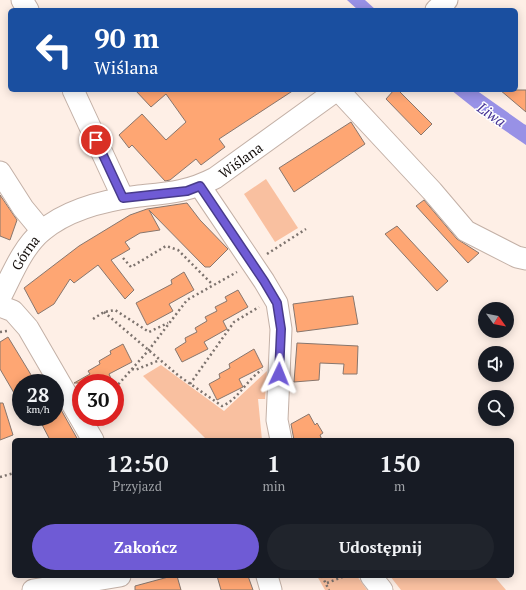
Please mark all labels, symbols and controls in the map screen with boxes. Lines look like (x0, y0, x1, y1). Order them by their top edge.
text: 90 m (94, 19, 159, 56)
icon: left (28, 24, 80, 76)
text: Wiślana (94, 55, 158, 79)
water label: Liwa (473, 96, 510, 131)
pin (79, 123, 113, 157)
icon: arrive (85, 129, 107, 151)
street label: Wiślana (214, 137, 266, 182)
street label: Górna (6, 231, 43, 273)
north arrow (478, 302, 514, 338)
map controls (478, 302, 514, 426)
button: sound (478, 346, 514, 382)
position arrow (258, 353, 300, 395)
speed limit sign: 30 (72, 374, 124, 426)
text: 28 (27, 381, 49, 408)
button: search (478, 390, 514, 426)
text: km/h (26, 403, 50, 416)
text: 12:50 (106, 447, 168, 479)
text: 1 (267, 447, 281, 479)
text: 150 (379, 447, 420, 479)
text: Przyjazd (113, 477, 162, 495)
text: min (262, 477, 285, 495)
text: m (394, 477, 405, 495)
button: Zakończ (32, 524, 259, 570)
button: Udostępnij (267, 524, 494, 570)

